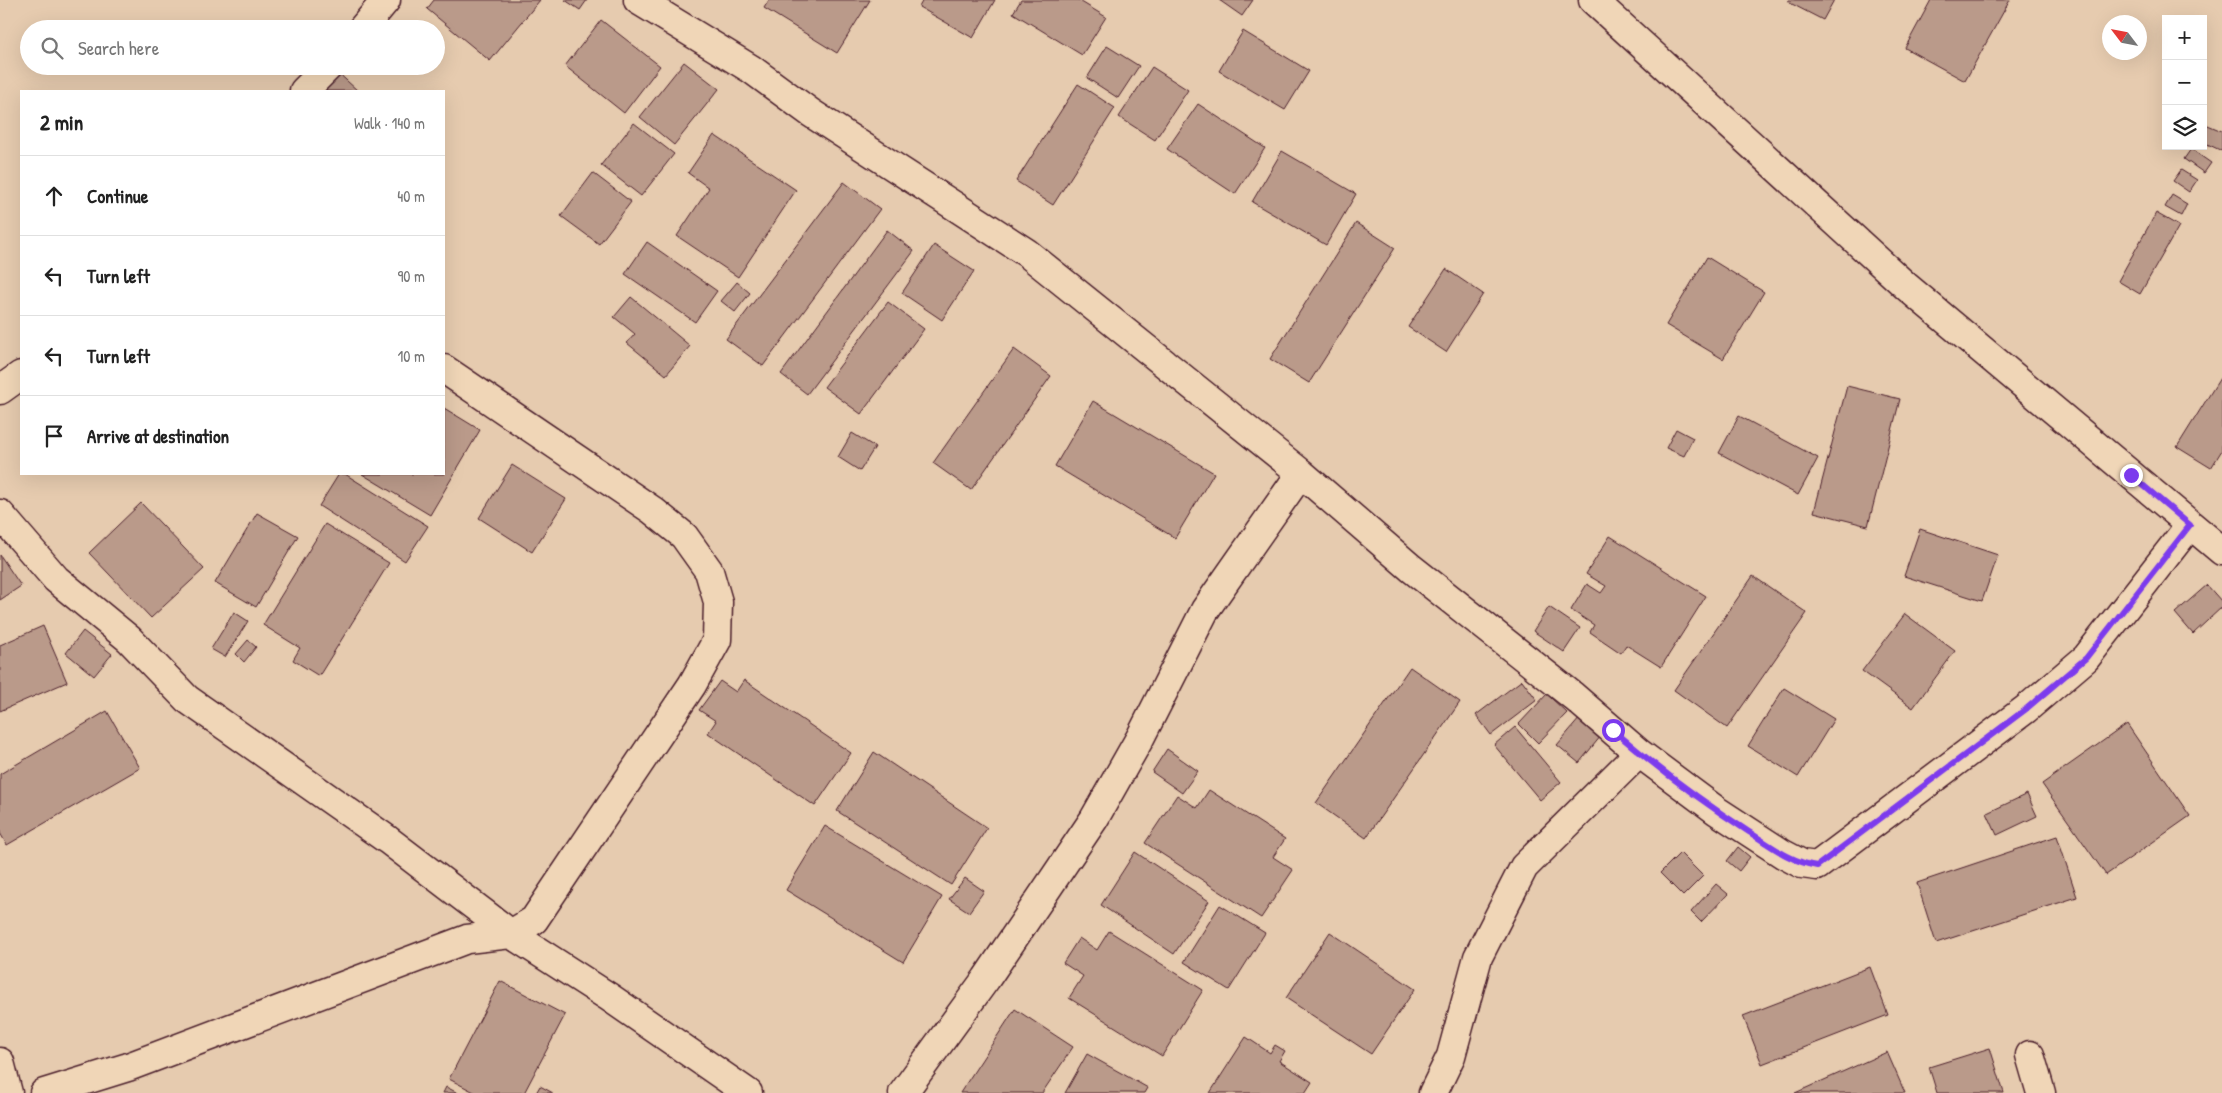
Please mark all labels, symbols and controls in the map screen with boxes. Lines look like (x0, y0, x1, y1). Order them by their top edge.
north arrow (2102, 15, 2147, 60)
map controls (2162, 15, 2207, 150)
button: + (2162, 15, 2207, 60)
search box (20, 20, 445, 75)
icon: search (38, 34, 66, 62)
text: Search here (78, 35, 159, 61)
button: − (2162, 60, 2207, 105)
button: layers (2162, 105, 2207, 150)
text: 2 min (40, 108, 83, 137)
text: Walk · 140 m (354, 112, 425, 134)
icon: ahead (40, 182, 68, 210)
text: Continue (87, 183, 148, 209)
text: 40 m (397, 185, 425, 207)
icon: left (40, 262, 68, 290)
text: Turn left (87, 263, 150, 289)
text: 90 m (397, 265, 425, 287)
icon: left (40, 342, 68, 370)
text: Turn left (87, 343, 150, 369)
text: 10 m (397, 345, 425, 367)
icon: arrive (40, 422, 68, 450)
text: Arrive at destination (87, 423, 229, 449)
route end (2120, 464, 2143, 487)
route start (1602, 719, 1625, 742)

